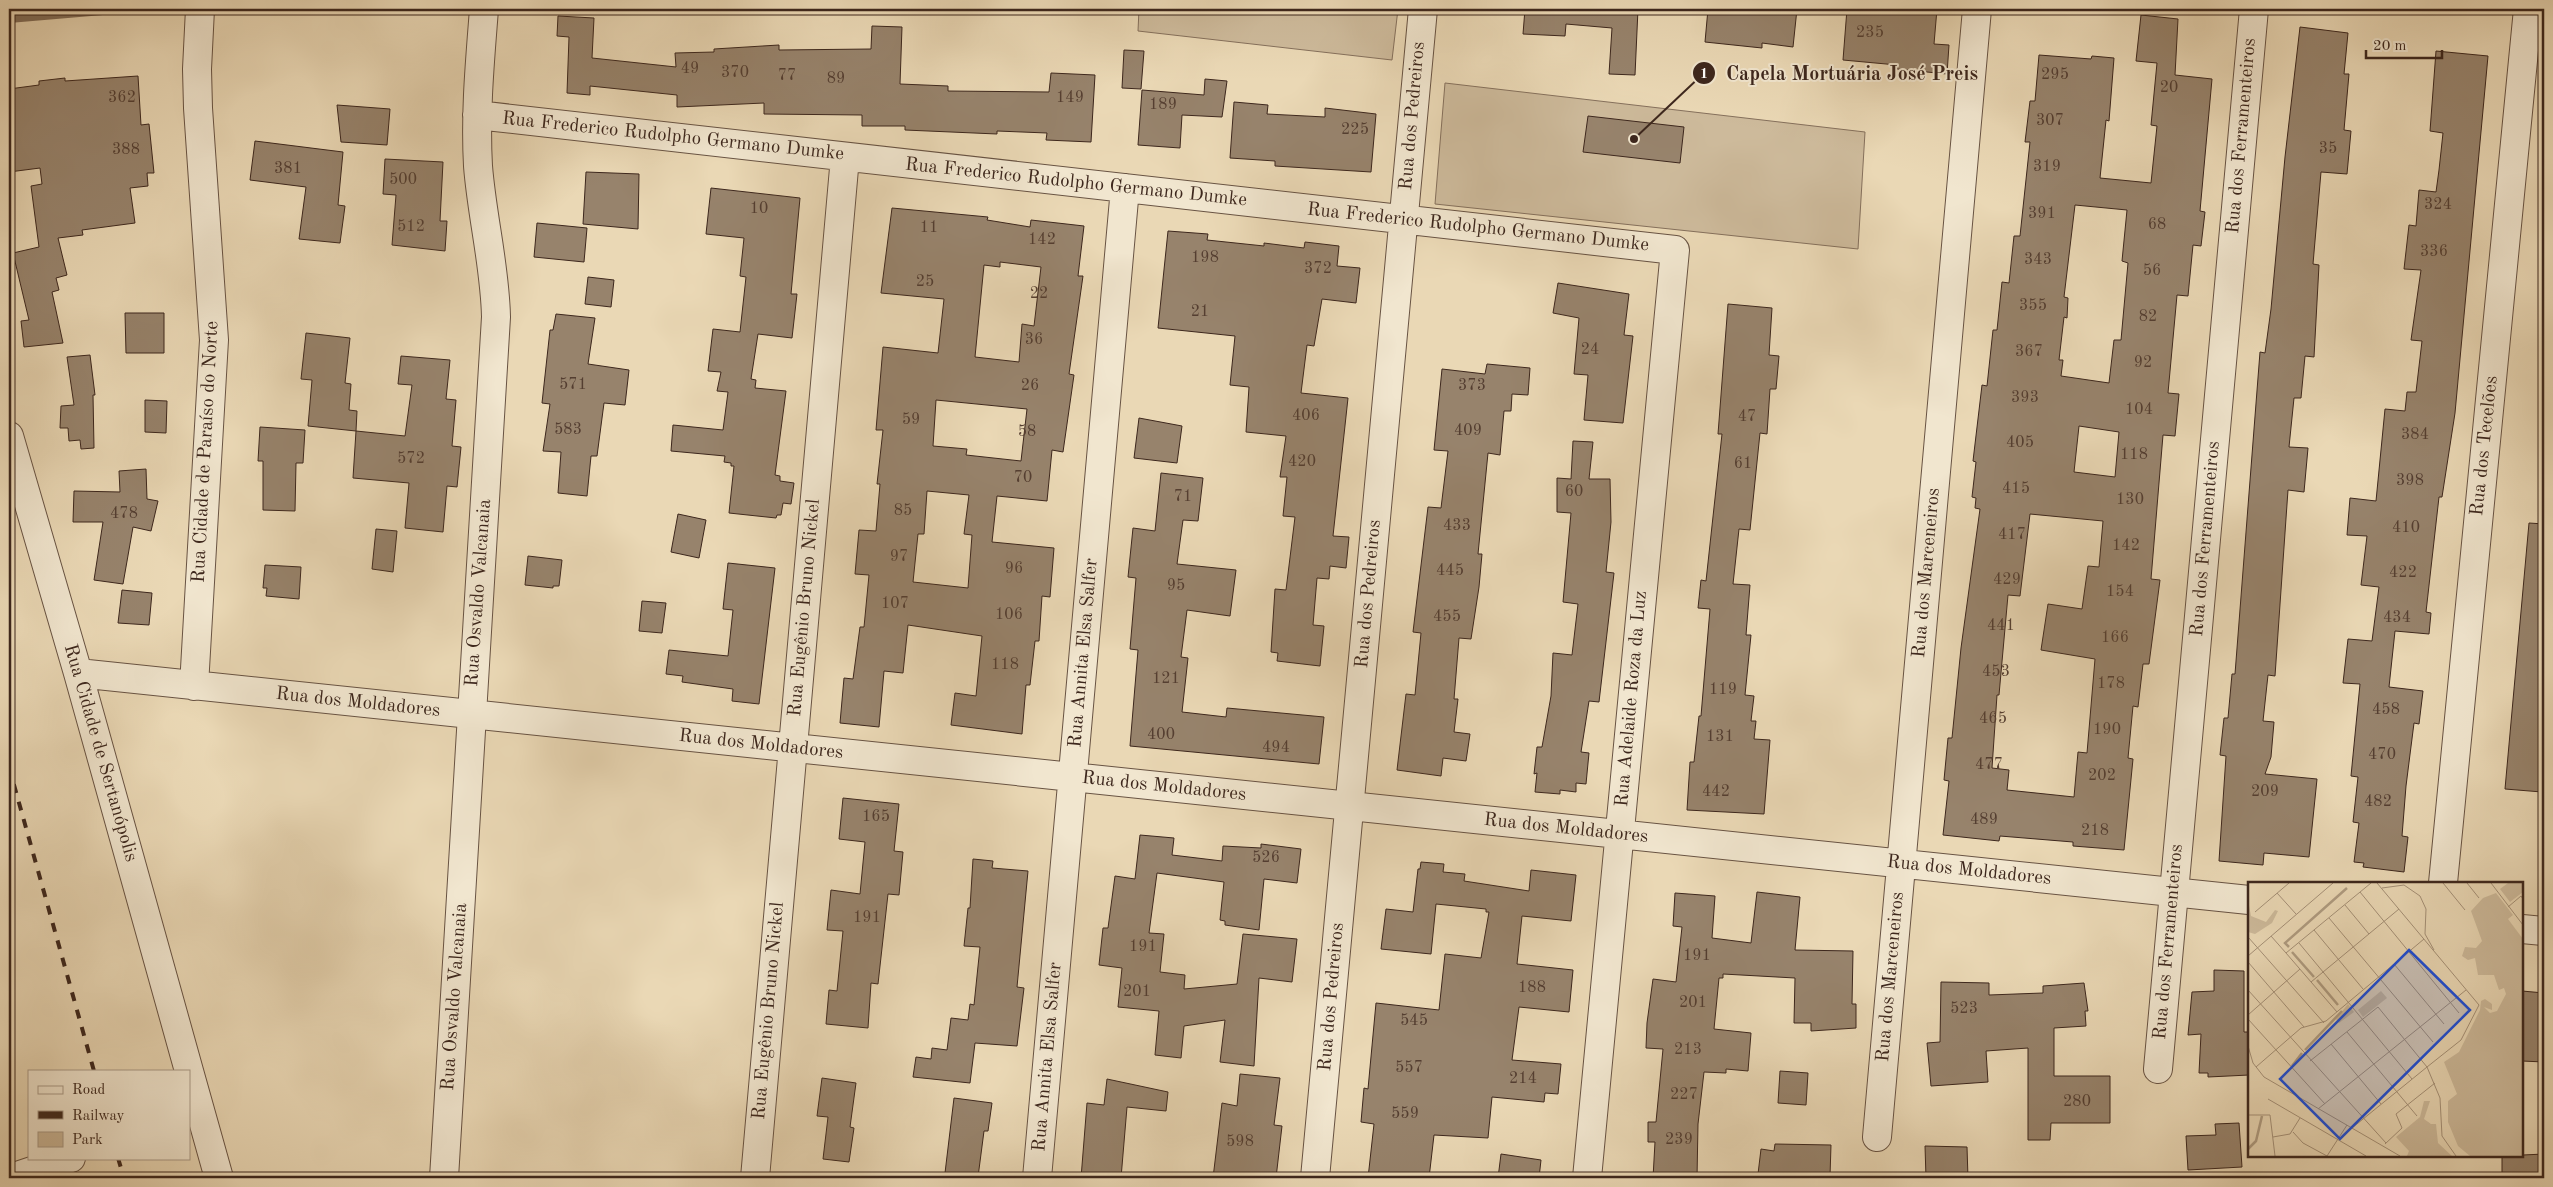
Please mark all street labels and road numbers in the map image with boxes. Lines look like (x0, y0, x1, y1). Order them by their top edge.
street label: Rua dos Ferramenteiros (2224, 37, 2260, 235)
street label: Rua dos Pedreiros (1397, 41, 1429, 191)
street label: Rua Frederico Rudolpho Germano Dumke (501, 110, 845, 164)
street label: Rua Frederico Rudolpho Germano Dumke (904, 156, 1248, 210)
street label: Rua Frederico Rudolpho Germano Dumke (1306, 201, 1650, 255)
street label: Rua Cidade de Paraíso do Norte (190, 321, 222, 583)
street label: Rua dos Tecelões (2468, 375, 2502, 517)
street label: Rua dos Ferramenteiros (2188, 440, 2224, 638)
street label: Rua dos Marceneiros (1910, 487, 1944, 659)
street label: Rua Osvaldo Valcanaia (463, 498, 495, 688)
street label: Rua Eugênio Bruno Nickel (786, 498, 824, 718)
street label: Rua dos Pedreiros (1353, 519, 1385, 669)
street label: Rua Annita Elsa Salfer (1066, 557, 1102, 749)
street label: Rua Adelaide Roza da Luz (1613, 590, 1651, 808)
street label: Rua Cidade de Sertanópolis (60, 642, 140, 864)
street label: Rua dos Moldadores (275, 685, 441, 721)
street label: Rua dos Moldadores (678, 727, 844, 763)
street label: Rua dos Moldadores (1081, 769, 1247, 805)
street label: Rua dos Moldadores (1483, 811, 1649, 847)
street label: Rua dos Ferramenteiros (2151, 843, 2187, 1041)
street label: Rua dos Moldadores (1886, 853, 2052, 889)
street label: Rua dos Marceneiros (1874, 891, 1908, 1063)
street label: Rua Eugênio Bruno Nickel (750, 901, 788, 1121)
street label: Rua Osvaldo Valcanaia (439, 902, 471, 1092)
street label: Rua dos Pedreiros (1316, 922, 1348, 1072)
street label: Rua Annita Elsa Salfer (1030, 961, 1066, 1153)

